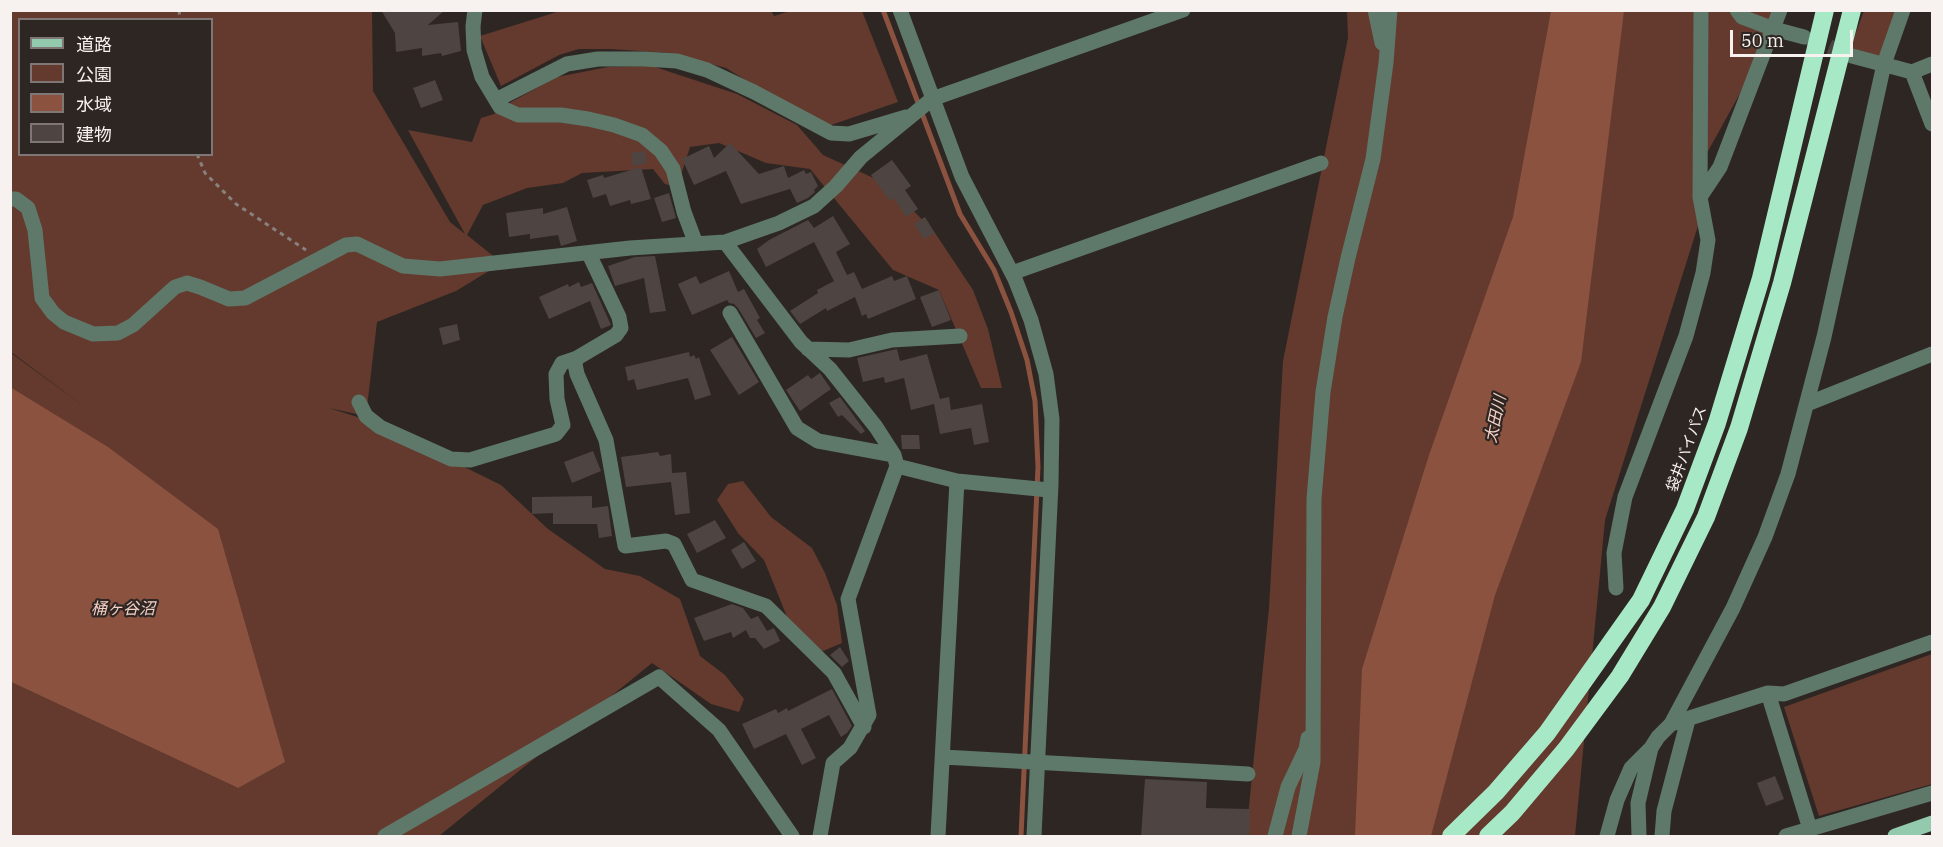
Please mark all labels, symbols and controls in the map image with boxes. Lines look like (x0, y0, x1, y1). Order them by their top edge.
legend (18, 18, 213, 156)
scale bar (1733, 18, 1856, 56)
text: 50 m (1741, 29, 1784, 52)
text: 道路 (76, 33, 112, 56)
text: 公園 (76, 63, 112, 86)
text: 水域 (76, 93, 112, 116)
text: 建物 (76, 123, 112, 146)
water label: 太田川 (1482, 394, 1510, 444)
street label: 袋井バイパス (1663, 404, 1711, 494)
water label: 桶ヶ谷沼 (91, 599, 155, 619)

